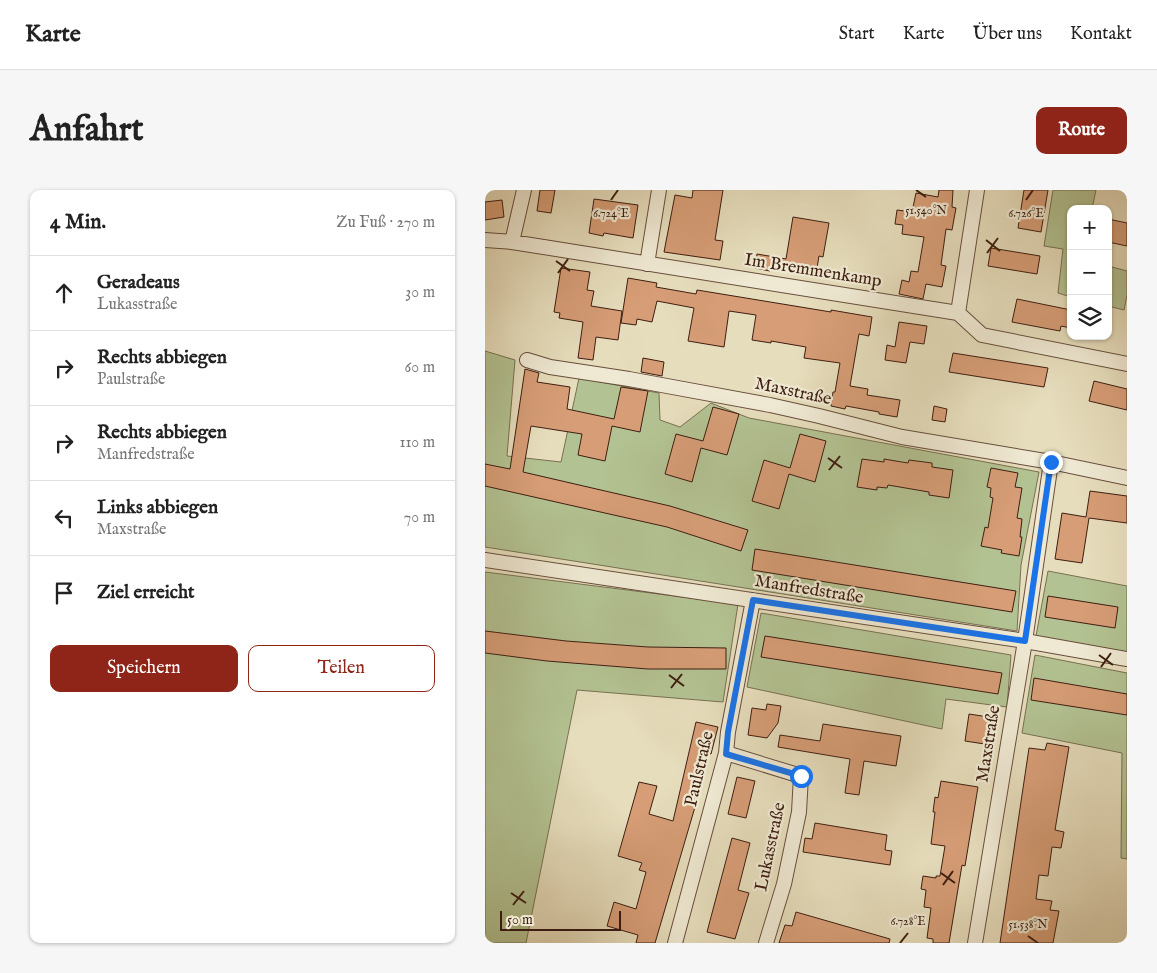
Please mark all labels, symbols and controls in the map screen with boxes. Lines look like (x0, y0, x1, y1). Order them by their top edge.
text: Karte (25, 19, 81, 50)
text: Start (839, 23, 875, 46)
text: Karte (903, 23, 945, 46)
text: Über uns (973, 23, 1042, 46)
text: Kontakt (1070, 23, 1132, 46)
button: Route (1036, 107, 1127, 154)
text: Anfahrt (30, 108, 144, 153)
text: 51.540°N (905, 203, 947, 218)
map controls (1067, 205, 1112, 340)
button: + (1067, 205, 1112, 250)
text: 6.724°E (593, 206, 629, 221)
text: 6.726°E (1008, 206, 1044, 221)
text: 4 Min. (50, 209, 106, 236)
text: Zu Fuß · 270 m (336, 213, 435, 233)
street label: Im Bremmenkamp (743, 249, 884, 293)
button: − (1067, 250, 1112, 295)
text: Geradeaus (97, 271, 180, 295)
icon: ahead (50, 279, 78, 307)
text: 30 m (405, 283, 435, 303)
text: Lukasstraße (97, 295, 177, 315)
button: layers (1067, 295, 1112, 340)
text: Rechts abbiegen (97, 346, 227, 370)
icon: right (50, 354, 78, 382)
text: 60 m (405, 358, 435, 378)
text: Paulstraße (97, 370, 165, 390)
street label: Maxstraße (753, 373, 833, 411)
text: Rechts abbiegen (97, 421, 227, 445)
icon: right (50, 429, 78, 457)
text: 110 m (399, 433, 435, 453)
text: Manfredstraße (97, 445, 195, 465)
route end (1040, 451, 1063, 474)
text: Links abbiegen (97, 496, 218, 520)
icon: left (50, 504, 78, 532)
text: 70 m (404, 508, 435, 528)
text: Maxstraße (97, 520, 166, 540)
street label: Manfredstraße (753, 570, 865, 610)
icon: arrive (50, 579, 78, 607)
text: Ziel erreicht (97, 581, 195, 605)
button: Speichern (50, 645, 238, 692)
button: Teilen (248, 645, 435, 692)
street label: Maxstraße (972, 704, 1006, 784)
street label: Paulstraße (680, 729, 720, 809)
route start (790, 765, 813, 788)
street label: Lukasstraße (750, 800, 792, 894)
scale bar (500, 908, 621, 931)
text: 50 m (507, 911, 533, 929)
text: 6.728°E (890, 914, 926, 929)
text: 51.538°N (1008, 917, 1048, 932)

